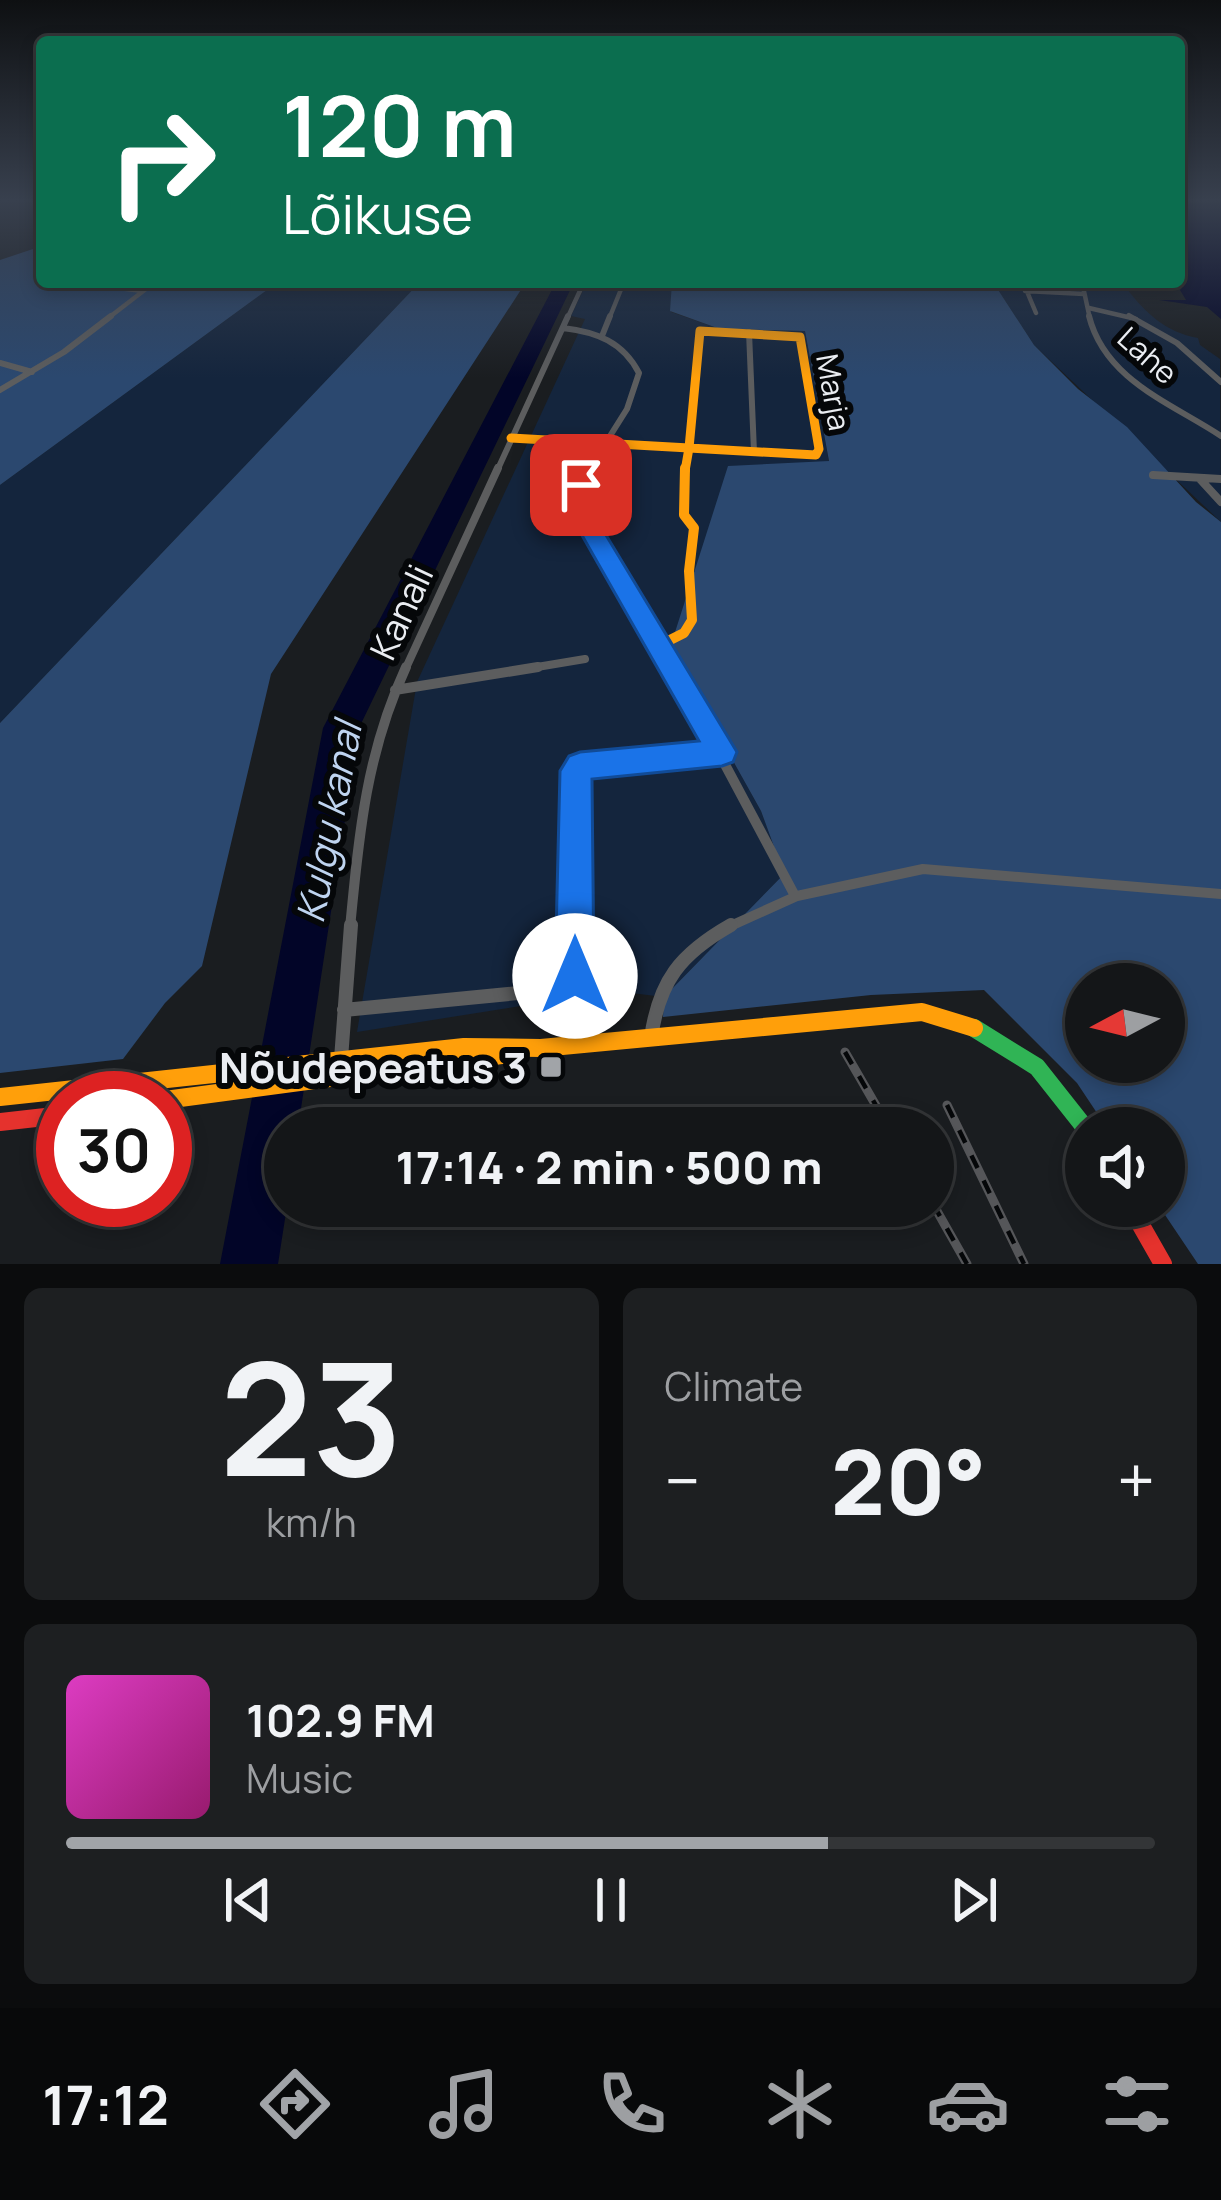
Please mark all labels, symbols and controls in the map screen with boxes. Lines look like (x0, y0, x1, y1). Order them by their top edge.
text: 120 m (282, 67, 516, 182)
icon: right (84, 84, 240, 240)
text: Lõikuse (282, 176, 473, 250)
street label: Lahe (1109, 317, 1187, 393)
street label: Marja (807, 351, 861, 433)
pin (530, 434, 632, 536)
icon: arrive (548, 452, 614, 518)
street label: Kanali (358, 557, 444, 667)
water label: Kulgu kanal (282, 712, 375, 927)
position arrow (512, 913, 638, 1039)
north arrow (1065, 963, 1185, 1083)
map controls (1065, 963, 1185, 1227)
place label: Nõudepeatus 3 (219, 1038, 527, 1096)
marker: Nõudepeatus 3 (538, 1054, 564, 1080)
speed limit sign: 30 (36, 1071, 192, 1227)
button: sound (1065, 1107, 1185, 1227)
text: 17:14 · 2 min · 500 m (395, 1136, 823, 1198)
text: 23 (219, 1310, 403, 1523)
text: Climate (665, 1359, 803, 1413)
text: 20° (831, 1419, 986, 1542)
text: − (665, 1435, 700, 1525)
text: + (1117, 1435, 1155, 1525)
text: km/h (266, 1495, 357, 1549)
text: 102.9 FM (246, 1689, 435, 1751)
text: Music (246, 1751, 353, 1805)
icon: previous (215, 1867, 281, 1933)
icon: pause (578, 1867, 644, 1933)
icon: next (941, 1867, 1007, 1933)
icon: directions (253, 2062, 337, 2146)
icon: music (422, 2062, 506, 2146)
icon: phone (590, 2062, 674, 2146)
icon: climate (758, 2062, 842, 2146)
icon: car (926, 2062, 1010, 2146)
icon: filters (1095, 2062, 1179, 2146)
text: 17:12 (42, 2067, 169, 2141)

